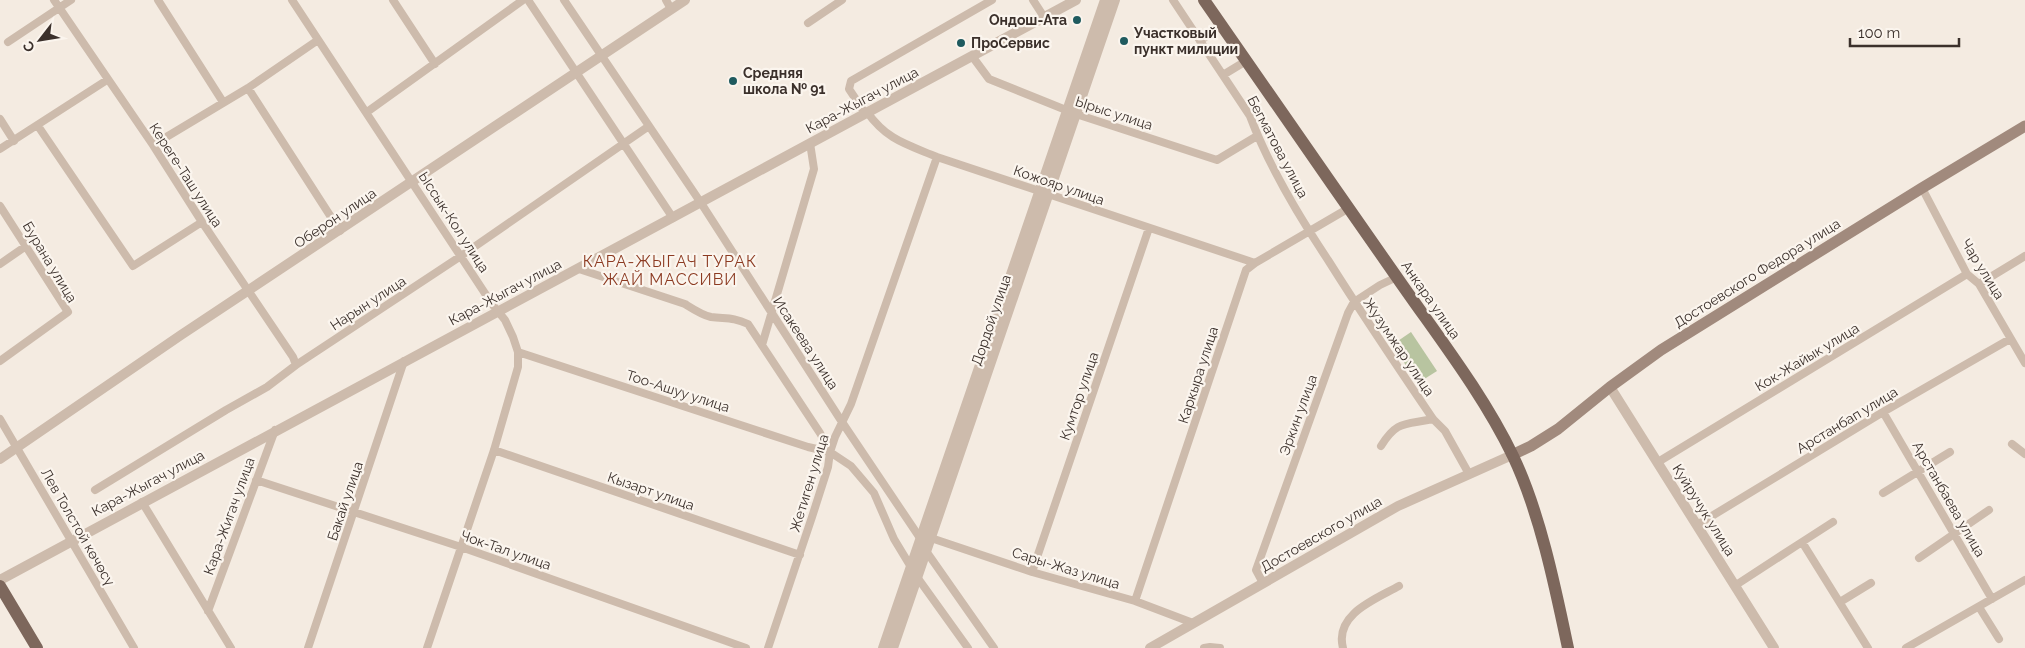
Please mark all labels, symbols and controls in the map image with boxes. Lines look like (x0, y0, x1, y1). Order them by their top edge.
place label: Ондош-Ата (989, 12, 1067, 28)
marker: Ондош-Ата (1071, 14, 1083, 26)
north arrow (15, 15, 65, 65)
scale bar (1850, 15, 1959, 47)
text: 100 m (1858, 24, 1900, 42)
place label: Участковый пункт милиции (1133, 25, 1238, 57)
place label: ПроСервис (971, 35, 1050, 51)
marker: Участковый пункт милиции (1118, 35, 1130, 47)
marker: ПроСервис (955, 37, 967, 49)
text: С (19, 38, 38, 55)
street label: Кара-Жыгач улица (803, 64, 921, 136)
place label: Средняя школа № 91 (743, 65, 826, 97)
marker: Средняя школа № 91 (727, 75, 739, 87)
street label: Ырыс улица (1073, 93, 1155, 133)
street label: Бегматова улица (1244, 93, 1312, 201)
street label: Кереге-Таш улица (146, 120, 226, 230)
street label: Кожояр улица (1012, 162, 1106, 208)
street label: Ыссык-Кол улица (415, 169, 493, 275)
street label: Оберон улица (291, 185, 379, 251)
street label: Достоевского Федора улица (1671, 215, 1843, 331)
street label: Бурана улица (20, 219, 80, 305)
street label: Чар улица (1958, 236, 2008, 302)
district label: КАРА-ЖЫГАЧ ТУРАК ЖАЙ МАССИВИ (583, 252, 757, 289)
street label: Кара-Жыгач улица (446, 256, 564, 328)
street label: Анкара улица (1398, 258, 1464, 342)
street label: Дордой улица (968, 272, 1014, 368)
street label: Нарын улица (327, 273, 409, 333)
street label: Исакеева улица (770, 294, 842, 392)
street label: Жузумжар улица (1360, 295, 1438, 399)
street label: Кок-Жайык улица (1752, 320, 1862, 394)
street label: Каркыра улица (1175, 325, 1221, 425)
street label: Кумтор улица (1056, 350, 1102, 442)
street label: Тоо-Ашуу улица (624, 367, 732, 415)
street label: Эркин улица (1276, 372, 1320, 458)
street label: Арстанбап улица (1794, 383, 1900, 457)
street label: Жетиген улица (787, 432, 831, 534)
street label: Арстанбаева улица (1909, 438, 1989, 560)
street label: Кара-Жыгач улица (89, 447, 207, 519)
street label: Кара-Жигач улица (200, 455, 258, 577)
street label: Бакай улица (324, 459, 366, 543)
street label: Куйручук улица (1669, 461, 1739, 559)
street label: Лев Толстой көчөсү (38, 465, 118, 589)
street label: Кызарт улица (606, 469, 696, 513)
street label: Достоевского улица (1258, 493, 1384, 575)
street label: Чок-Тал улица (459, 527, 553, 573)
street label: Сары-Жаз улица (1010, 544, 1122, 592)

